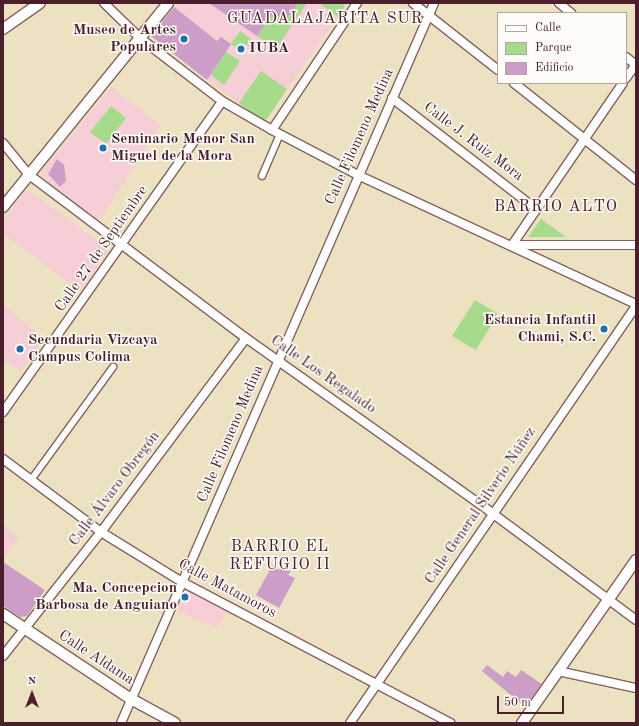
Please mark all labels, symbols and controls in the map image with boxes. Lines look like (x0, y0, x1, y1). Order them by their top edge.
district label: GUADALAJARITA SUR (227, 9, 423, 29)
legend (497, 12, 627, 84)
place label: Museo de Artes Populares (73, 21, 176, 56)
text: Calle (535, 22, 561, 34)
marker: Museo de Artes Populares (179, 34, 189, 44)
place label: IUBA (249, 40, 289, 58)
text: Parque (535, 42, 571, 54)
marker: IUBA (236, 44, 246, 54)
text: Edificio (535, 62, 574, 74)
street label: Calle Filomeno Medina (322, 66, 398, 208)
street label: Calle J. Ruiz Mora (420, 99, 526, 185)
place label: Seminario Menor San Miguel de la Mora (111, 130, 255, 165)
marker: Seminario Menor San Miguel de la Mora (98, 143, 108, 153)
street label: Calle 27 de Septiembre (52, 182, 152, 316)
district label: BARRIO ALTO (494, 197, 618, 217)
place label: Estancia Infantil Chami, S.C. (484, 311, 596, 346)
marker: Estancia Infantil Chami, S.C. (599, 324, 609, 334)
place label: Secundaria Vizcaya Campus Colima (28, 331, 158, 366)
street label: Calle Los Regalado (267, 332, 379, 418)
marker: Secundaria Vizcaya Campus Colima (15, 344, 25, 354)
street label: Calle Filomeno Medina (194, 362, 268, 506)
street label: Calle General Silverio Núñez (422, 424, 540, 588)
street label: Calle Álvaro Obregón (66, 428, 164, 550)
district label: BARRIO EL REFUGIO II (229, 537, 331, 575)
street label: Calle Matamoros (175, 556, 279, 622)
place label: Ma. Concepcion Barbosa de Anguiano (35, 579, 177, 614)
marker: Ma. Concepcion Barbosa de Anguiano (180, 592, 190, 602)
street label: Calle Aldama (55, 627, 137, 689)
north arrow (12, 674, 52, 714)
text: N (28, 676, 36, 687)
scale bar (499, 688, 566, 714)
text: 50 m (504, 697, 531, 709)

